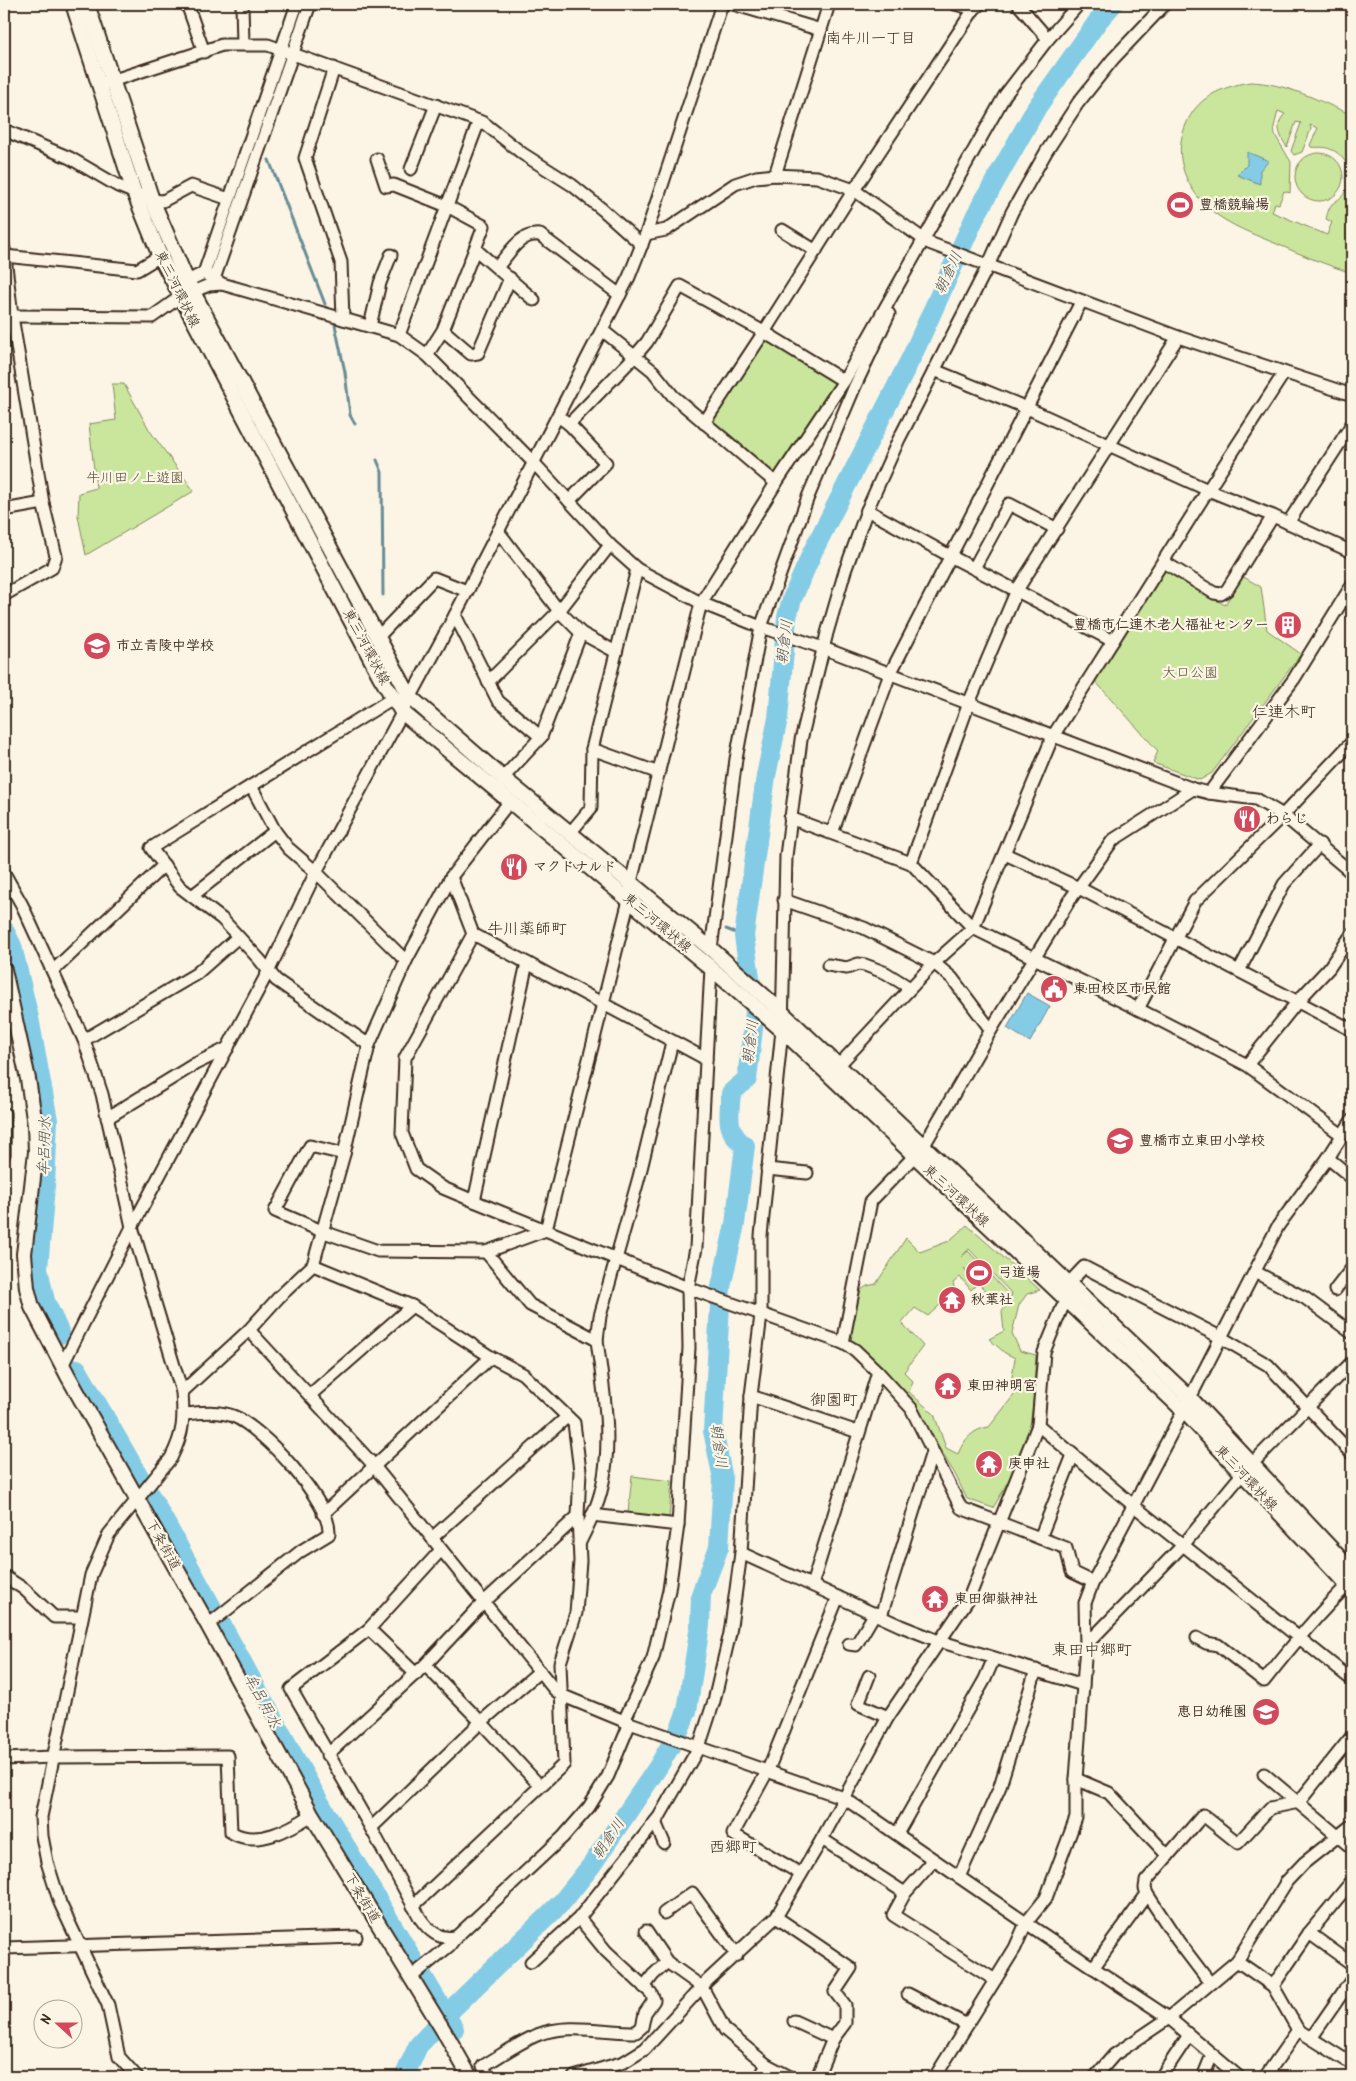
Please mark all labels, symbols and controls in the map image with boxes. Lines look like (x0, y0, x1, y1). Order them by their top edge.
district label: 南牛川一丁目 (826, 27, 916, 51)
sports icon: 豊橋競輪場 (1165, 190, 1195, 220)
place label: 豊橋競輪場 (1199, 194, 1269, 216)
street label: 東三河環状線 (149, 246, 205, 332)
water label: 朝倉川 (929, 248, 969, 298)
park label: 牛川田ノ上遊園 (86, 467, 184, 489)
street label: 東三河環状線 (337, 605, 395, 689)
building icon: 豊橋市仁連木老人福祉センター (1273, 610, 1303, 640)
place label: 豊橋市仁連木老人福祉センター (1073, 614, 1269, 636)
water label: 朝倉川 (770, 618, 800, 666)
school or university icon: 市立青陵中学校 (82, 631, 112, 661)
place label: 市立青陵中学校 (116, 635, 214, 657)
park label: 大口公園 (1162, 662, 1218, 684)
district label: 仁連木町 (1252, 700, 1316, 725)
restaurant icon: わらじ (1232, 804, 1262, 834)
place label: わらじ (1266, 808, 1308, 830)
restaurant icon: マクドナルド (499, 852, 529, 882)
place label: マクドナルド (533, 856, 616, 878)
street label: 東三河環状線 (618, 888, 696, 958)
district label: 牛川薬師町 (487, 917, 567, 942)
public building icon: 東田校区市民館 (1039, 974, 1069, 1004)
place label: 東田校区市民館 (1073, 978, 1171, 1000)
water label: 朝倉川 (736, 1018, 766, 1066)
water label: 牟呂用水 (32, 1116, 58, 1176)
school or university icon: 豊橋市立東田小学校 (1105, 1126, 1135, 1156)
place label: 豊橋市立東田小学校 (1139, 1130, 1265, 1152)
street label: 東三河環状線 (918, 1159, 994, 1233)
sports icon: 弓道場 (964, 1258, 994, 1288)
place label: 弓道場 (998, 1262, 1040, 1284)
temple icon: 秋葉社 (937, 1285, 967, 1315)
place label: 秋葉社 (971, 1289, 1013, 1311)
temple icon: 東田神明宮 (933, 1371, 963, 1401)
place label: 東田神明宮 (967, 1375, 1037, 1397)
district label: 御園町 (810, 1388, 858, 1413)
water label: 朝倉川 (703, 1422, 733, 1470)
street label: 東三河環状線 (1209, 1440, 1283, 1516)
temple icon: 庚申社 (974, 1449, 1004, 1479)
place label: 庚申社 (1008, 1453, 1050, 1475)
street label: 下条街道 (140, 1515, 186, 1575)
temple icon: 東田御嶽神社 (920, 1584, 950, 1614)
place label: 東田御嶽神社 (954, 1588, 1038, 1610)
district label: 東田中郷町 (1052, 1638, 1132, 1663)
water label: 牟呂用水 (237, 1669, 287, 1733)
school or university icon: 恵日幼稚園 (1251, 1697, 1281, 1727)
place label: 恵日幼稚園 (1177, 1701, 1247, 1723)
water label: 朝倉川 (586, 1814, 632, 1864)
district label: 西郷町 (709, 1835, 757, 1860)
street label: 下条街道 (338, 1868, 386, 1928)
north arrow (32, 1998, 82, 2048)
text: N (35, 2011, 59, 2028)

